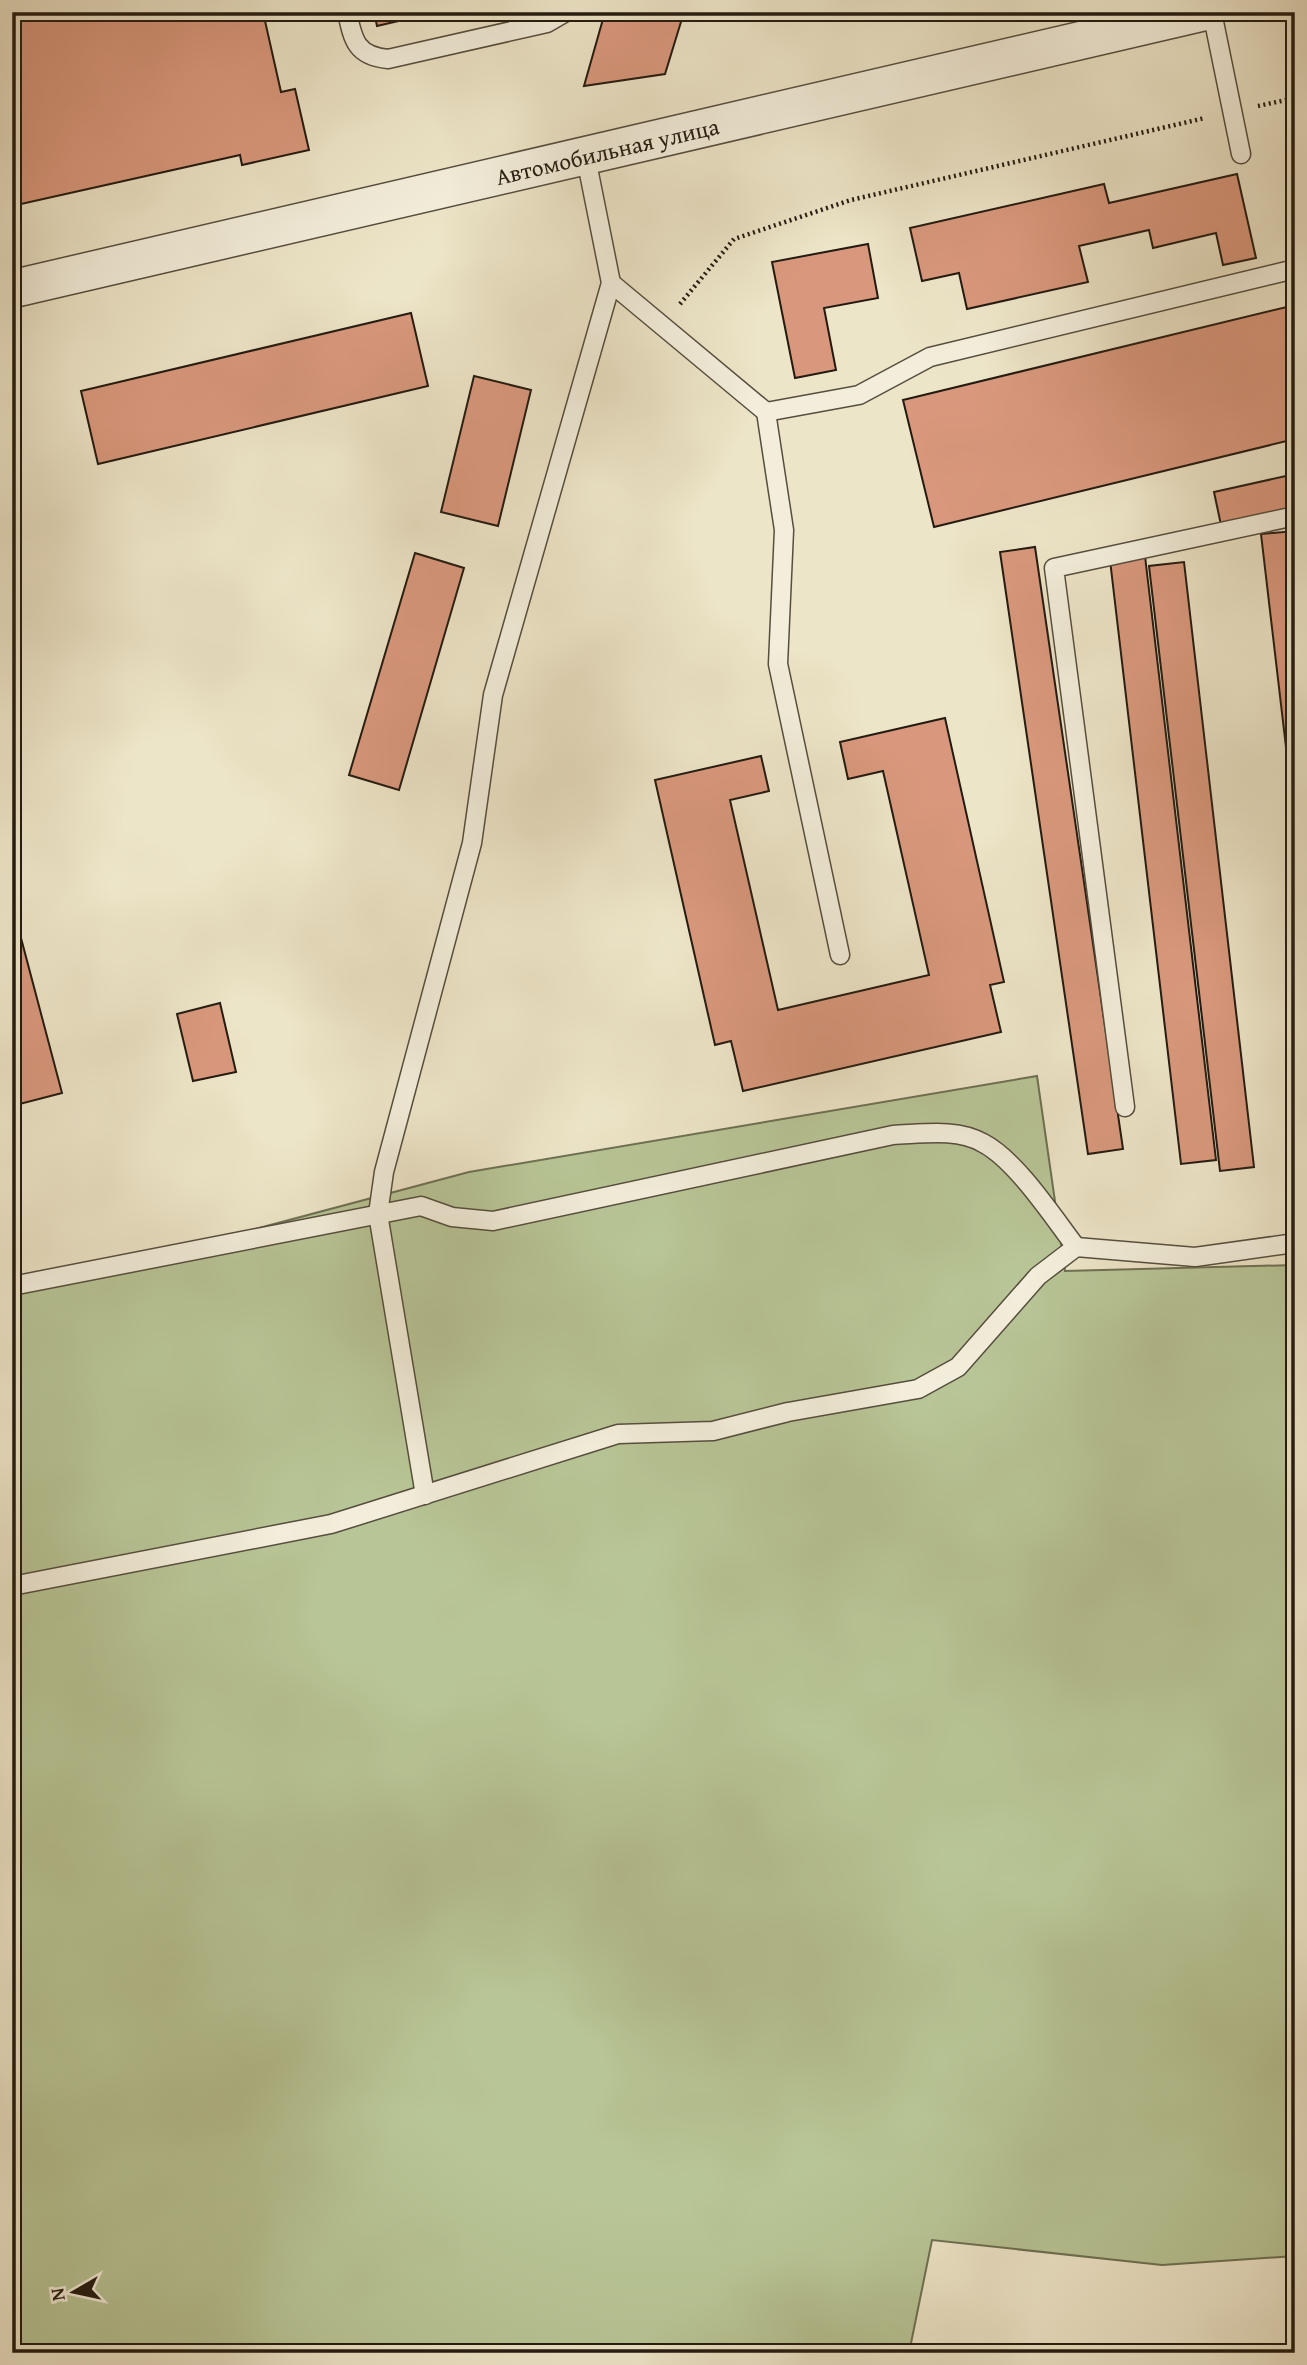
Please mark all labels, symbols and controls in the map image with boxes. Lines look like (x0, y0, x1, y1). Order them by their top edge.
street label: Автомобильная улица (492, 109, 722, 193)
north arrow (38, 2256, 108, 2326)
text: N (42, 2286, 72, 2303)

